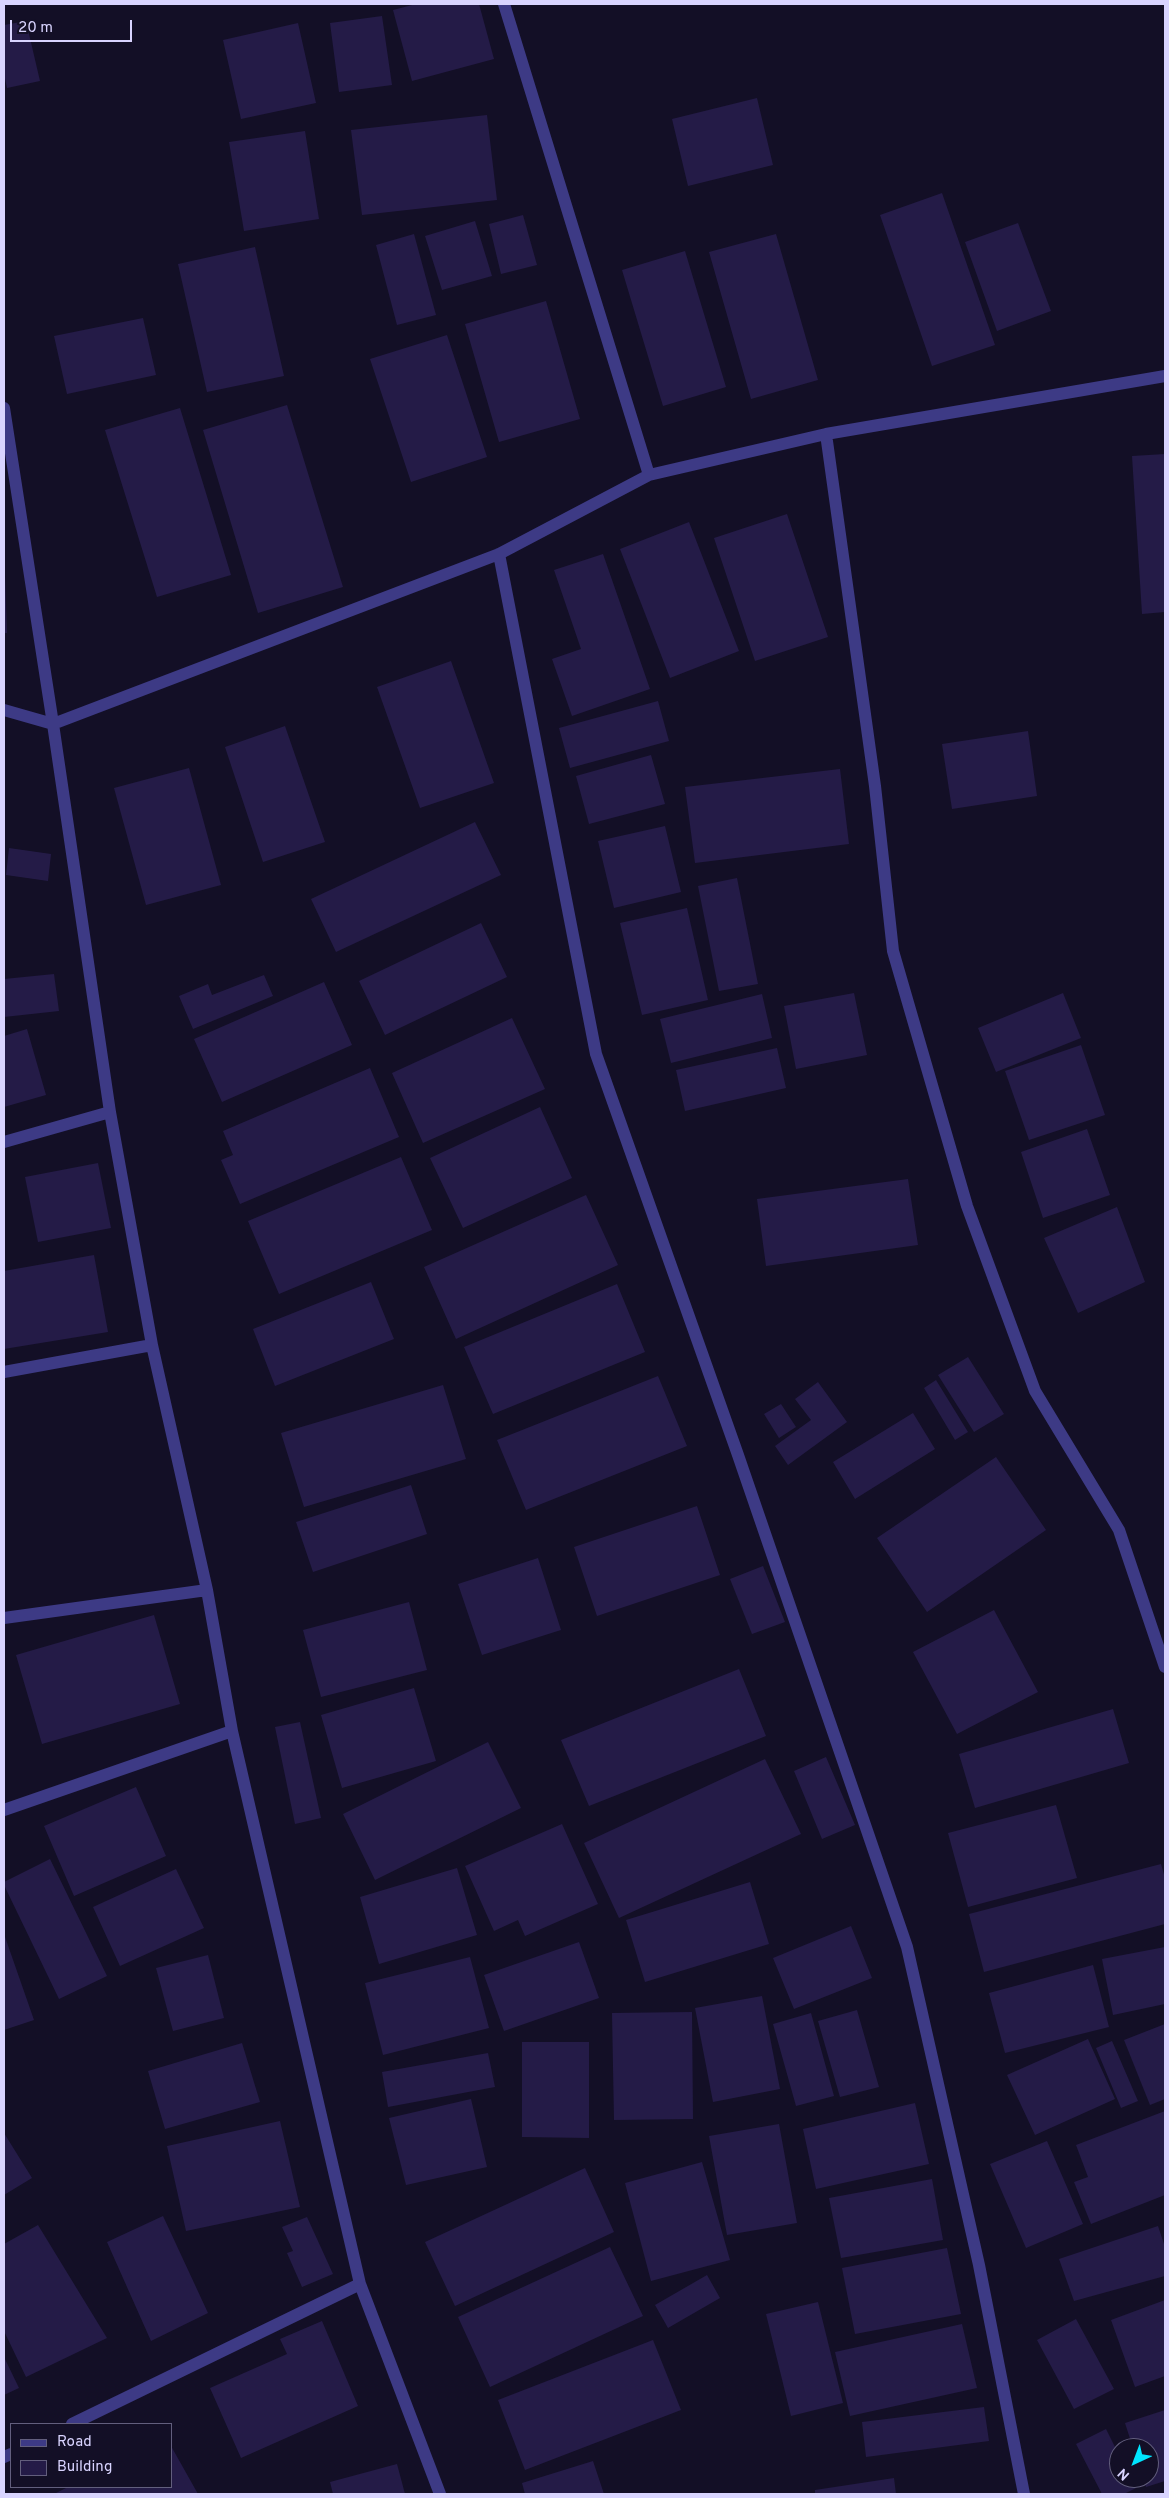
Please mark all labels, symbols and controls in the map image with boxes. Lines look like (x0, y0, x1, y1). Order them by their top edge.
scale bar (12, 10, 135, 42)
text: 20 m (18, 19, 53, 38)
legend (10, 2423, 172, 2488)
text: Road (57, 2433, 92, 2452)
north arrow (1109, 2438, 1159, 2488)
text: Building (57, 2458, 112, 2477)
text: N (1115, 2464, 1134, 2483)

